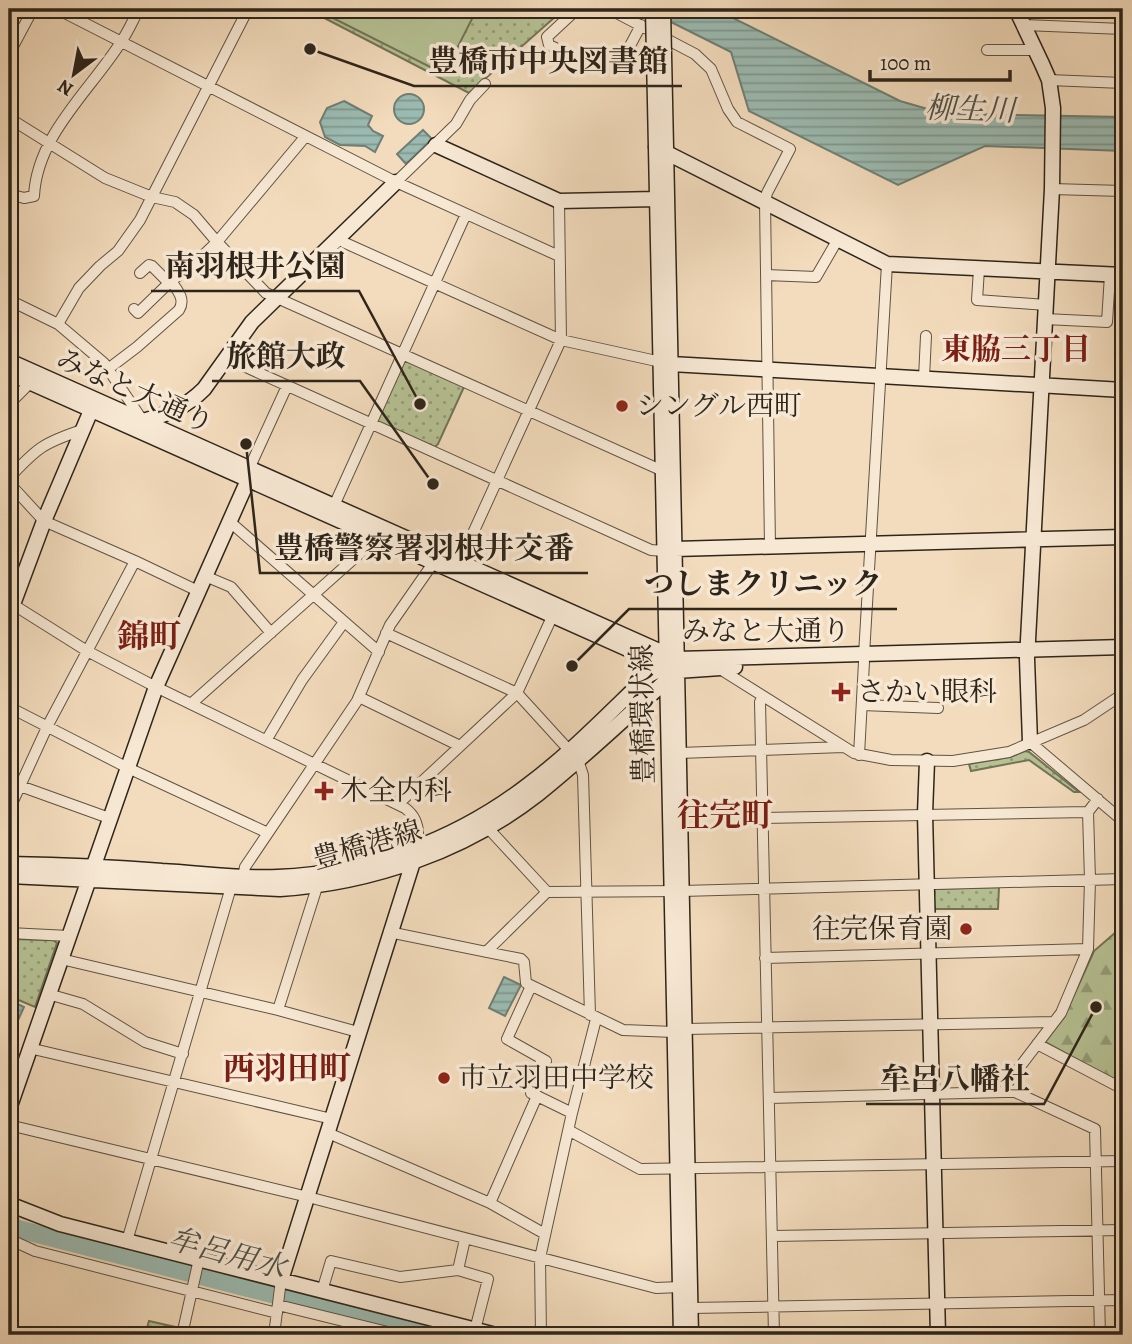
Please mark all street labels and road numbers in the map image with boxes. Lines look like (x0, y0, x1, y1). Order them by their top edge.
street label: みなと大通り (51, 339, 219, 443)
street label: みなと大通り (682, 612, 850, 650)
street label: 豊橋環状線 (623, 644, 663, 784)
street label: 豊橋港線 (308, 811, 426, 879)

